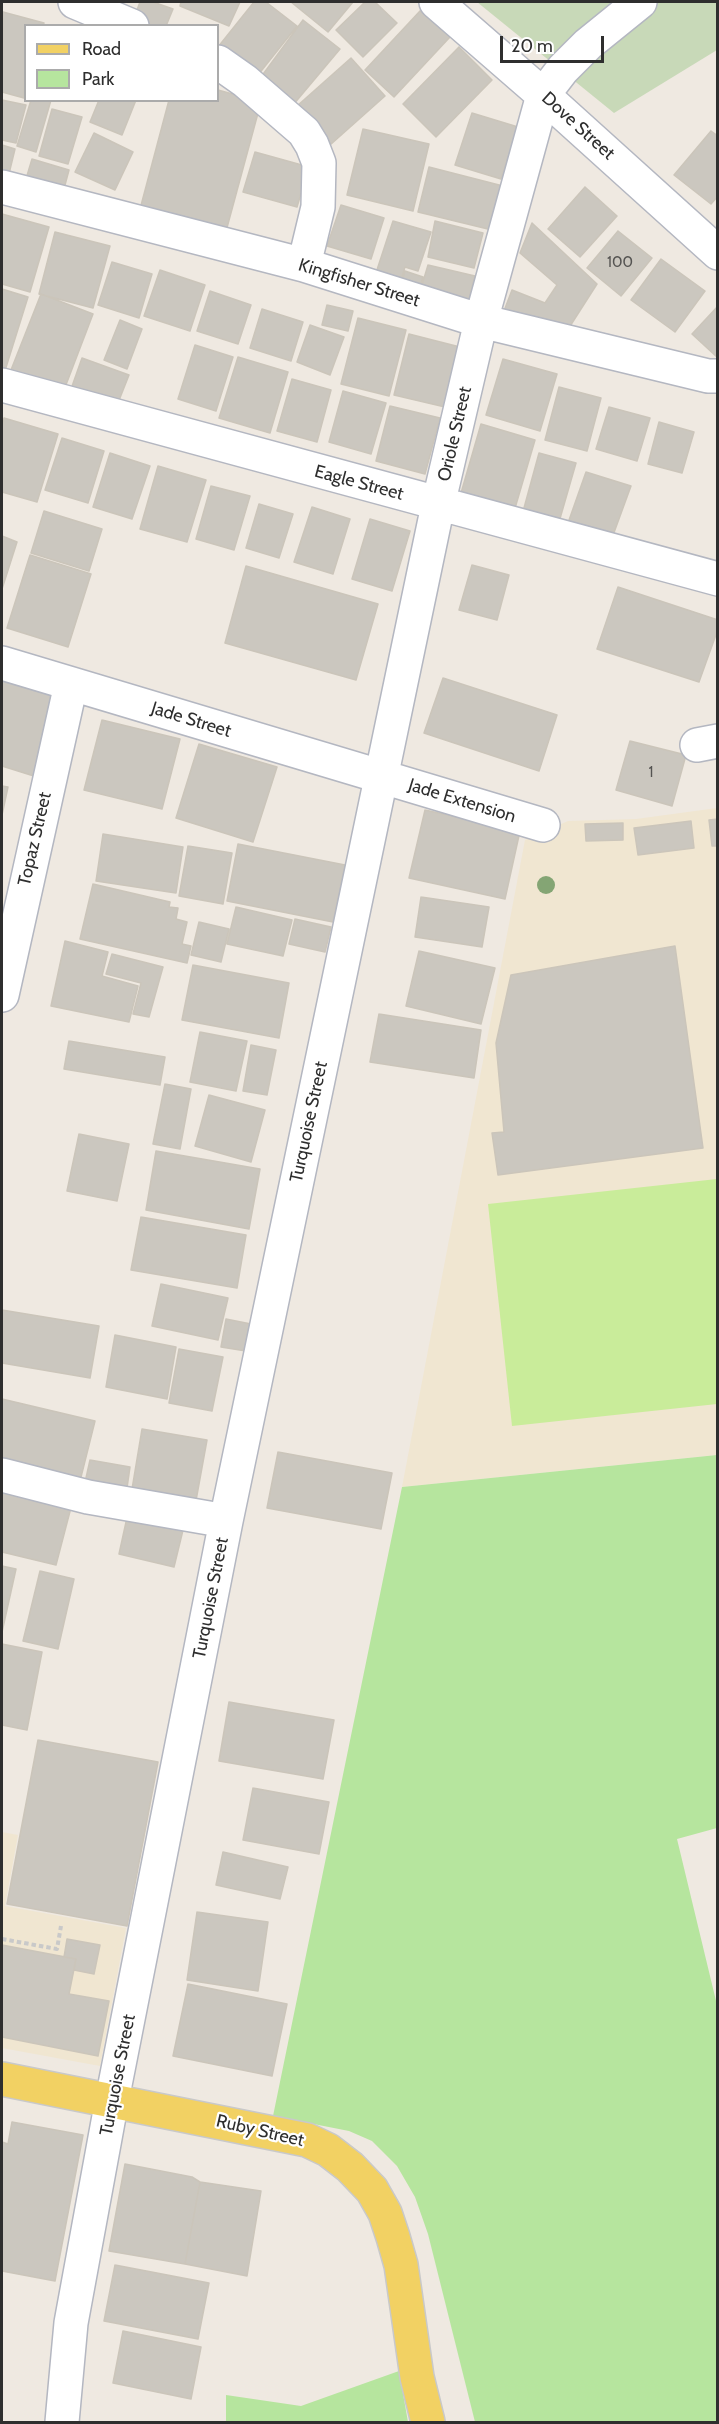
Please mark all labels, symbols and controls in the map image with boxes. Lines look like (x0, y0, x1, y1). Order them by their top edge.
legend (24, 24, 219, 102)
scale bar (503, 24, 606, 62)
text: 20 m (511, 35, 553, 57)
text: Road (82, 38, 121, 60)
text: Park (82, 68, 114, 90)
street label: Dove Street (537, 88, 619, 164)
street label: Kingfisher Street (296, 254, 422, 312)
house number: 100 (607, 254, 633, 272)
street label: Oriole Street (434, 384, 476, 484)
street label: Eagle Street (312, 461, 406, 505)
street label: Jade Street (148, 698, 234, 742)
house number: 1 (649, 764, 653, 782)
street label: Jade Extension (406, 774, 518, 828)
street label: Topaz Street (14, 790, 56, 888)
street label: Turquoise Street (286, 1060, 332, 1184)
street label: Turquoise Street (189, 1536, 233, 1660)
street label: Turquoise Street (96, 2013, 140, 2137)
street label: Ruby Street (214, 2110, 306, 2152)

